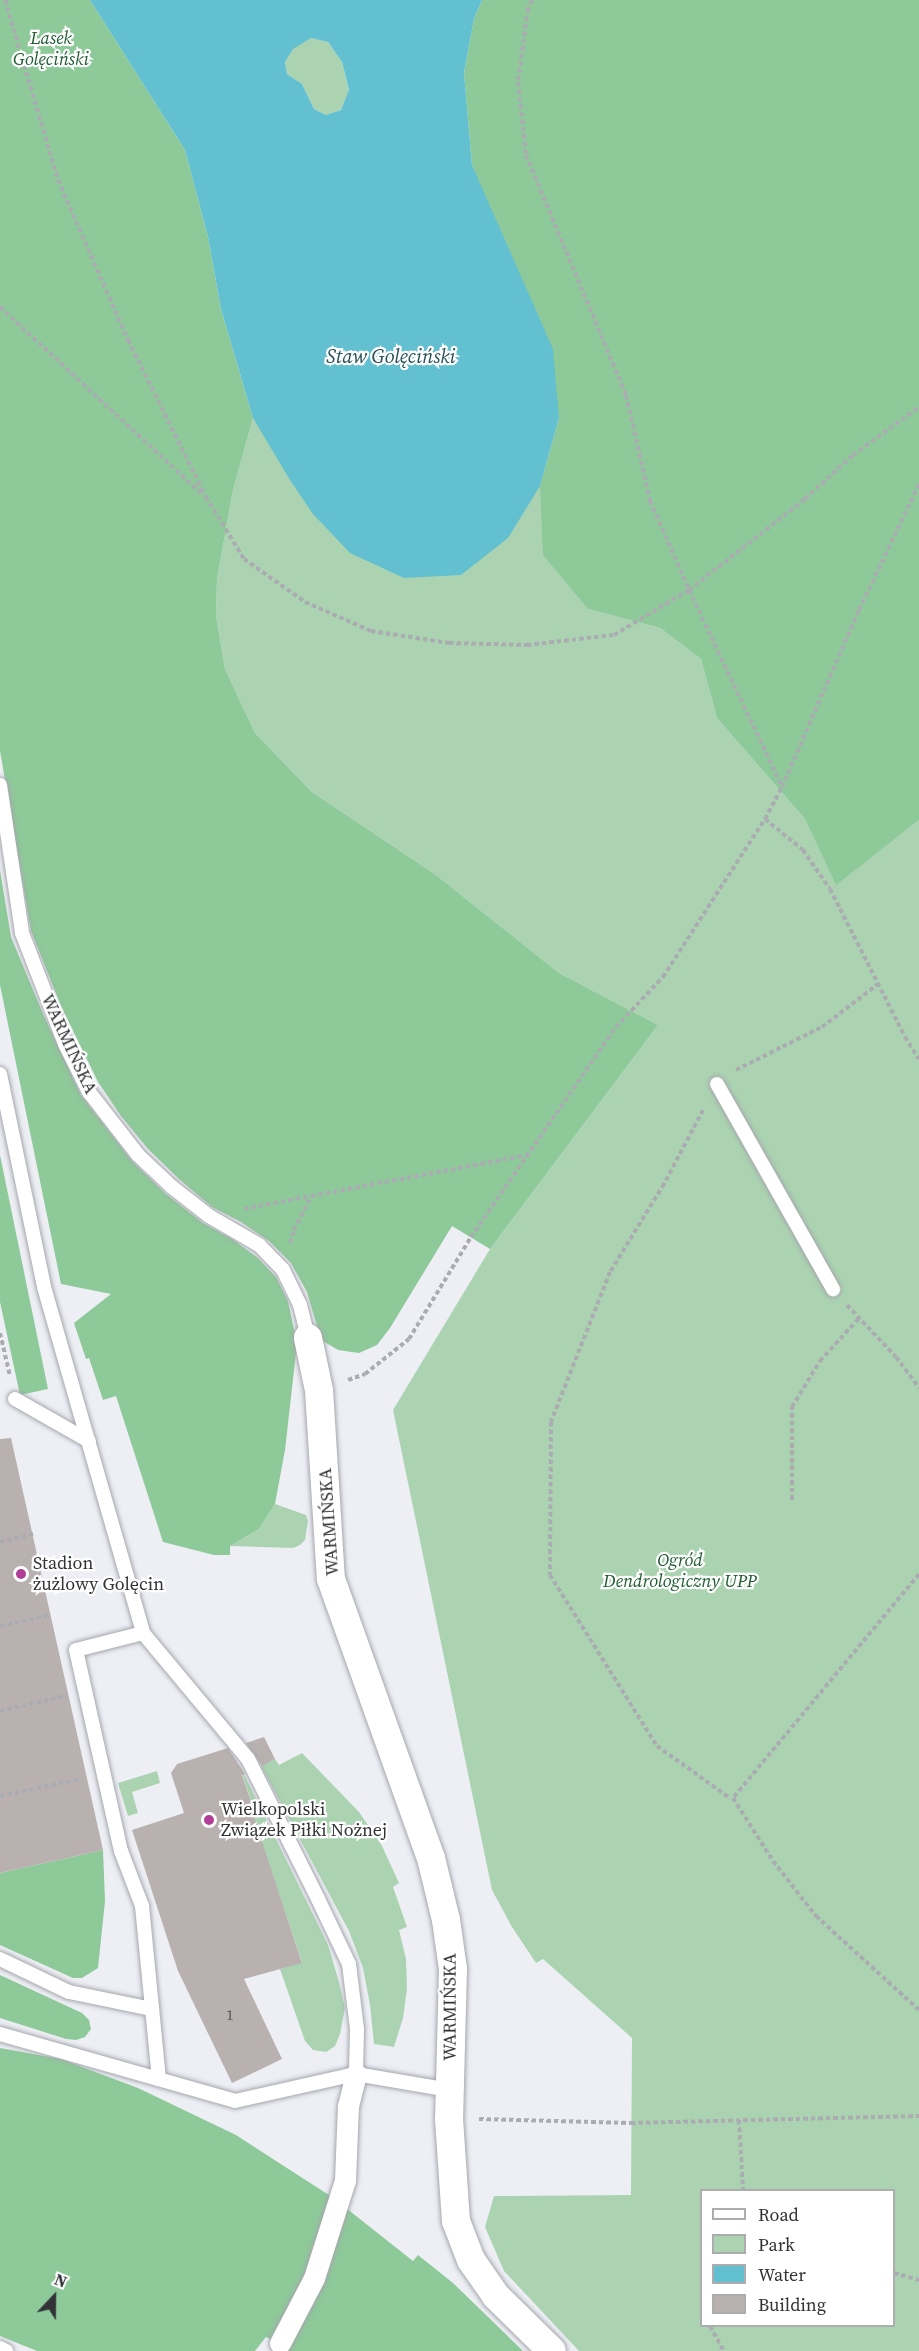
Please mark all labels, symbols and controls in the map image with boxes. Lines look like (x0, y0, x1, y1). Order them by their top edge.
park label: Lasek Golęciński (13, 28, 89, 70)
water label: Staw Golęciński (326, 344, 456, 368)
street label: WARMIŃSKA (36, 991, 102, 1097)
street label: WARMIŃSKA (314, 1467, 344, 1577)
park label: Ogród Dendrologiczny UPP (603, 1550, 757, 1592)
place label: Stadion żużlowy Golęcin (33, 1553, 164, 1596)
marker: Stadion żużlowy Golęcin (14, 1567, 28, 1581)
place label: Wielkopolski Związek Piłki Nożnej (221, 1799, 387, 1842)
marker: Wielkopolski Związek Piłki Nożnej (202, 1813, 216, 1827)
street label: WARMIŃSKA (439, 1953, 461, 2061)
house number: 1 (226, 2006, 234, 2024)
legend (700, 2189, 895, 2327)
text: Road (758, 2202, 799, 2227)
text: Park (758, 2232, 795, 2257)
text: Water (758, 2262, 806, 2287)
north arrow (24, 2267, 84, 2327)
text: N (51, 2268, 70, 2293)
text: Building (758, 2292, 826, 2317)

